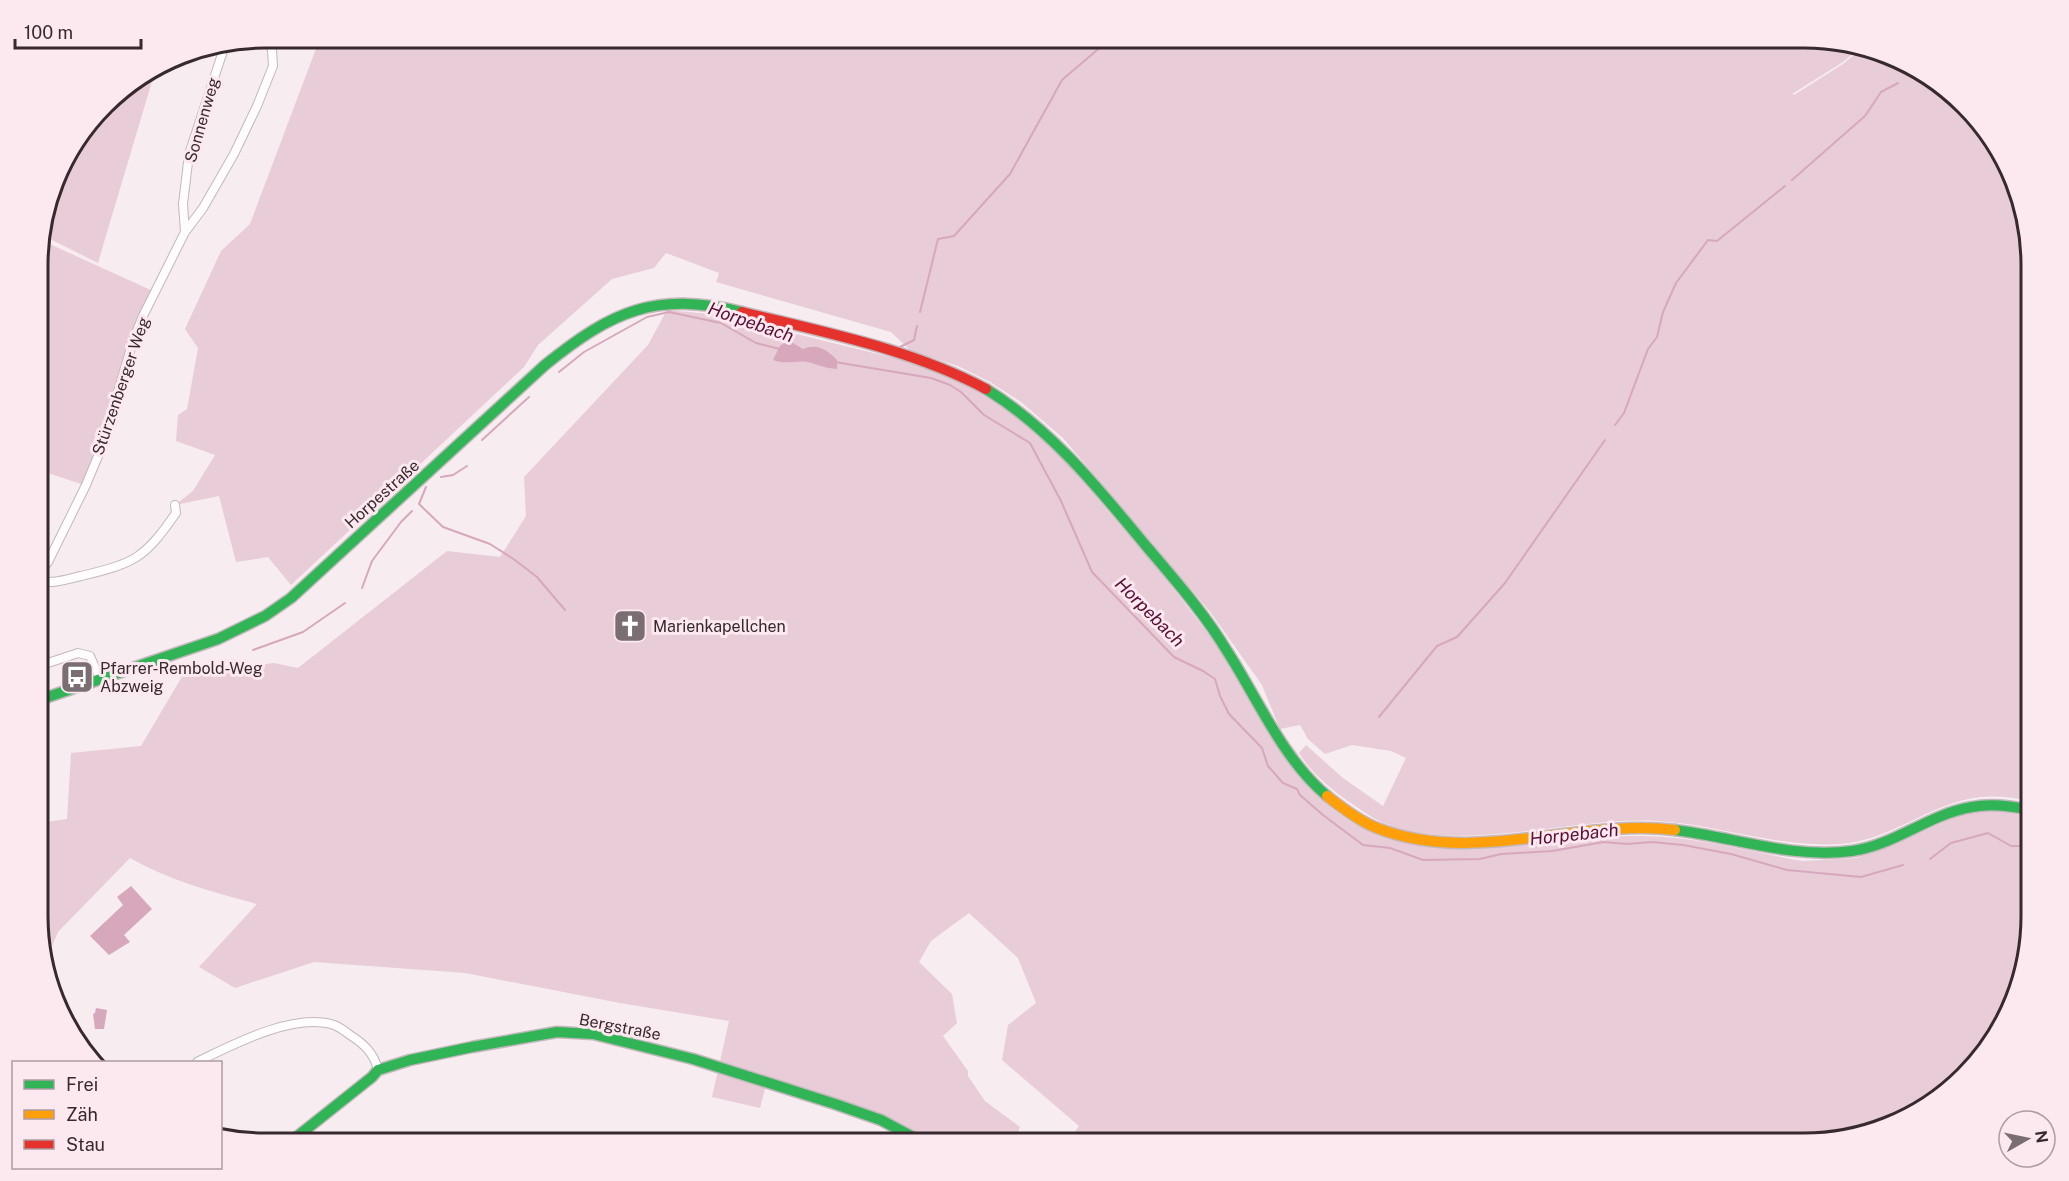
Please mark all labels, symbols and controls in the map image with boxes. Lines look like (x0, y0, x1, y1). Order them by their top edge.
scale bar (15, 12, 141, 50)
text: 100 m (24, 22, 73, 43)
street label: Sonnenweg (181, 75, 223, 165)
water label: Horpebach (705, 298, 797, 346)
street label: Stürzenberger Weg (88, 314, 154, 458)
street label: Horpestraße (341, 456, 423, 532)
water label: Horpebach (1111, 573, 1189, 651)
church icon: Marienkapellchen (612, 608, 648, 644)
place label: Marienkapellchen (653, 617, 786, 636)
bus stop icon: Pfarrer-Rembold-Weg Abzweig (59, 659, 95, 695)
place label: Pfarrer-Rembold-Weg Abzweig (100, 659, 263, 696)
water label: Horpebach (1529, 819, 1619, 849)
street label: Bergstraße (577, 1010, 663, 1044)
legend (12, 1061, 222, 1169)
text: Frei (66, 1074, 98, 1095)
text: Zäh (66, 1104, 98, 1125)
north arrow (1997, 1109, 2057, 1169)
text: N (2031, 1129, 2052, 1144)
text: Stau (66, 1134, 105, 1155)

